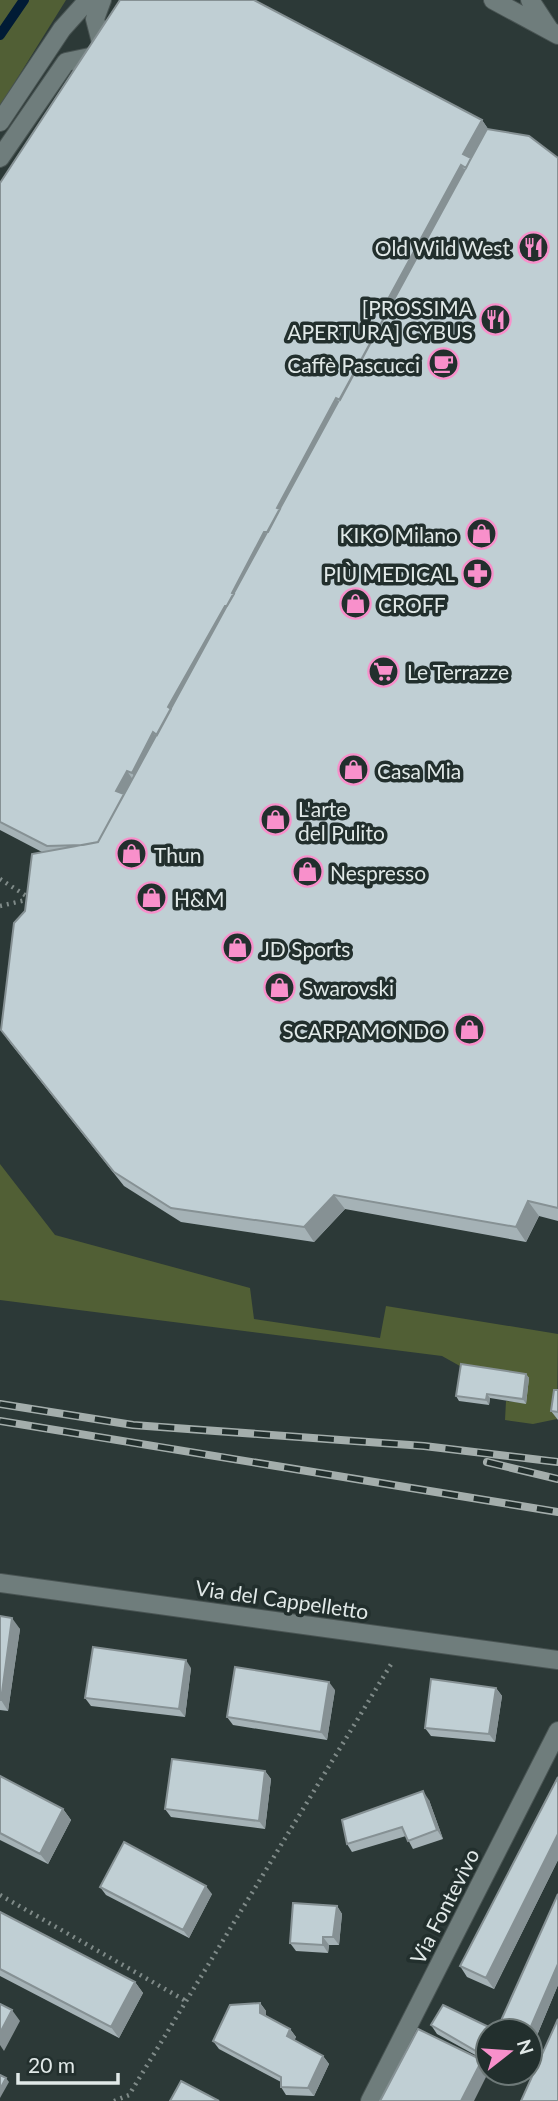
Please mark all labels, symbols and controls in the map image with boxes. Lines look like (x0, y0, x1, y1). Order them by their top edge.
restaurant icon: Old Wild West (516, 230, 550, 264)
place label: Old Wild West (375, 235, 510, 260)
place label: [PROSSIMA APERTURA] CYBUS (287, 295, 474, 344)
restaurant icon: [PROSSIMA APERTURA] CYBUS (479, 302, 513, 336)
cafe icon: Caffè Pascucci (426, 347, 460, 381)
place label: Caffè Pascucci (287, 352, 420, 377)
shop icon: KIKO Milano (464, 517, 498, 551)
place label: KIKO Milano (340, 522, 458, 547)
pharmacy icon: PIÙ MEDICAL (461, 556, 495, 590)
place label: PIÙ MEDICAL (323, 561, 455, 586)
shop icon: CROFF (338, 587, 372, 621)
place label: CROFF (378, 592, 446, 617)
supermarket icon: Le Terrazze (367, 654, 401, 688)
place label: Le Terrazze (407, 659, 509, 684)
shop icon: Casa Mia (337, 753, 371, 787)
place label: Casa Mia (377, 758, 461, 783)
place label: L'arte del Pulito (298, 796, 385, 845)
shop icon: L'arte del Pulito (258, 803, 292, 837)
shop icon: Thun (114, 837, 148, 871)
place label: Thun (154, 842, 201, 867)
shop icon: Nespresso (290, 855, 324, 889)
place label: Nespresso (330, 860, 426, 885)
shop icon: H&M (134, 881, 168, 915)
place label: H&M (174, 886, 224, 911)
shop icon: JD Sports (221, 931, 255, 965)
place label: JD Sports (261, 936, 350, 961)
shop icon: Swarovski (262, 970, 296, 1004)
place label: Swarovski (302, 975, 394, 1000)
shop icon: SCARPAMONDO (452, 1013, 486, 1047)
place label: SCARPAMONDO (282, 1018, 446, 1043)
street label: Via del Cappelletto (194, 1574, 370, 1624)
street label: Via Fontevivo (404, 1844, 484, 1968)
north arrow (474, 2017, 544, 2087)
text: N (513, 2037, 539, 2057)
scale bar (18, 2042, 117, 2086)
text: 20 m (28, 2052, 75, 2077)

